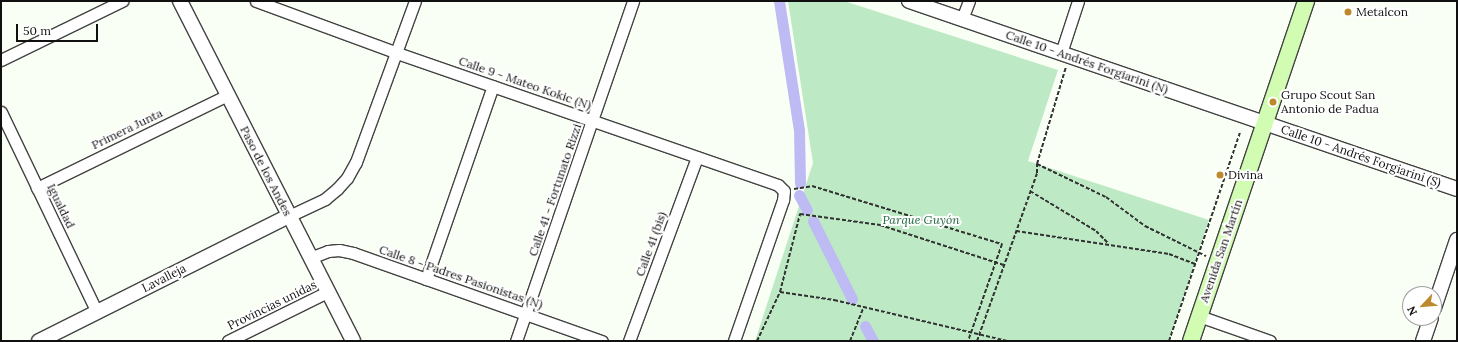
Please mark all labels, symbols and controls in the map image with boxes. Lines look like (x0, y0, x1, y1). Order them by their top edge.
place label: Metalcon (1356, 5, 1408, 19)
marker: Metalcon (1343, 7, 1353, 17)
scale bar (18, 16, 100, 42)
text: 50 m (23, 23, 51, 38)
street label: Calle 10 - Andrés Forgiarini (N) (1004, 27, 1170, 97)
street label: Calle 9 - Mateo Kokic (N) (457, 54, 593, 112)
place label: Grupo Scout San Antonio de Padua (1281, 88, 1379, 116)
marker: Grupo Scout San Antonio de Padua (1268, 97, 1278, 107)
street label: Primera Junta (89, 106, 165, 152)
street label: Calle 41 - Fortunato Rizzi (526, 122, 584, 258)
street label: Calle 10 - Andrés Forgiarini (S) (1279, 122, 1443, 190)
street label: Paso de los Andes (237, 124, 295, 218)
place label: Divina (1228, 168, 1263, 182)
marker: Divina (1215, 170, 1225, 180)
street label: Igualdad (44, 181, 78, 231)
street label: Avenida San Martín (1197, 198, 1245, 304)
street label: Calle 41 (bis) (633, 210, 669, 278)
park label: Parque Guyón (882, 213, 960, 227)
street label: Calle 8 - Padres Pasionistas (N) (377, 242, 545, 312)
street label: Lavalleja (139, 261, 189, 295)
street label: Provincias unidas (225, 277, 319, 333)
north arrow (1402, 286, 1442, 326)
text: N (1404, 304, 1420, 318)

